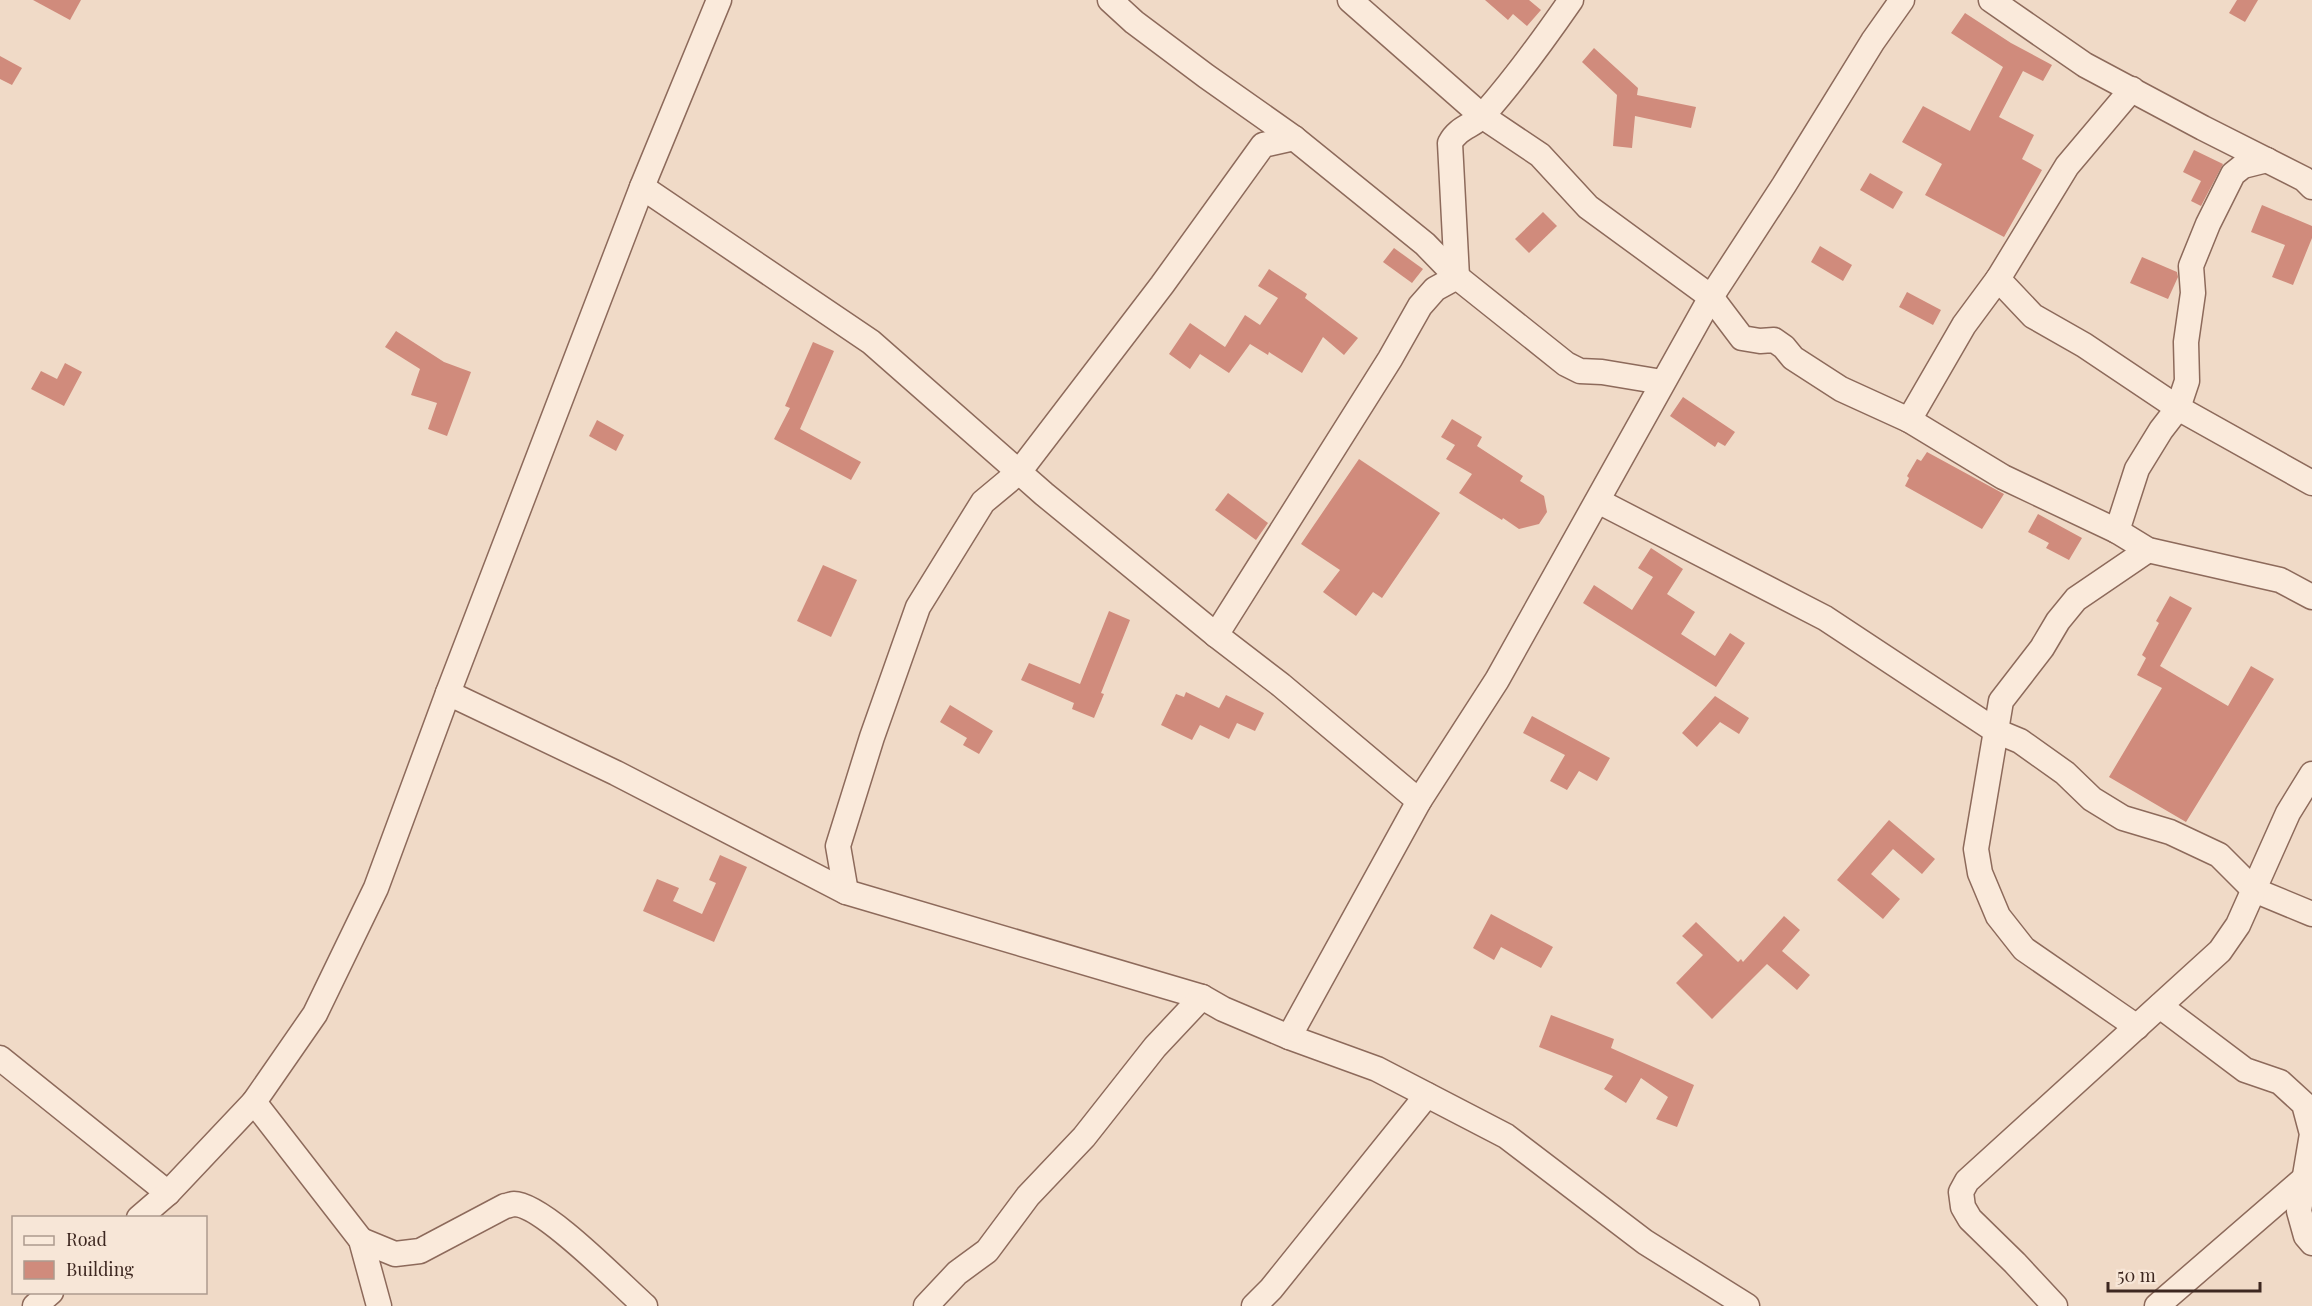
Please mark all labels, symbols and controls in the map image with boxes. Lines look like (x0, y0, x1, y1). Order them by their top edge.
legend (12, 1216, 207, 1294)
text: Road (66, 1227, 107, 1251)
scale bar (2108, 1255, 2260, 1293)
text: Building (66, 1257, 134, 1281)
text: 50 m (2117, 1263, 2156, 1287)

